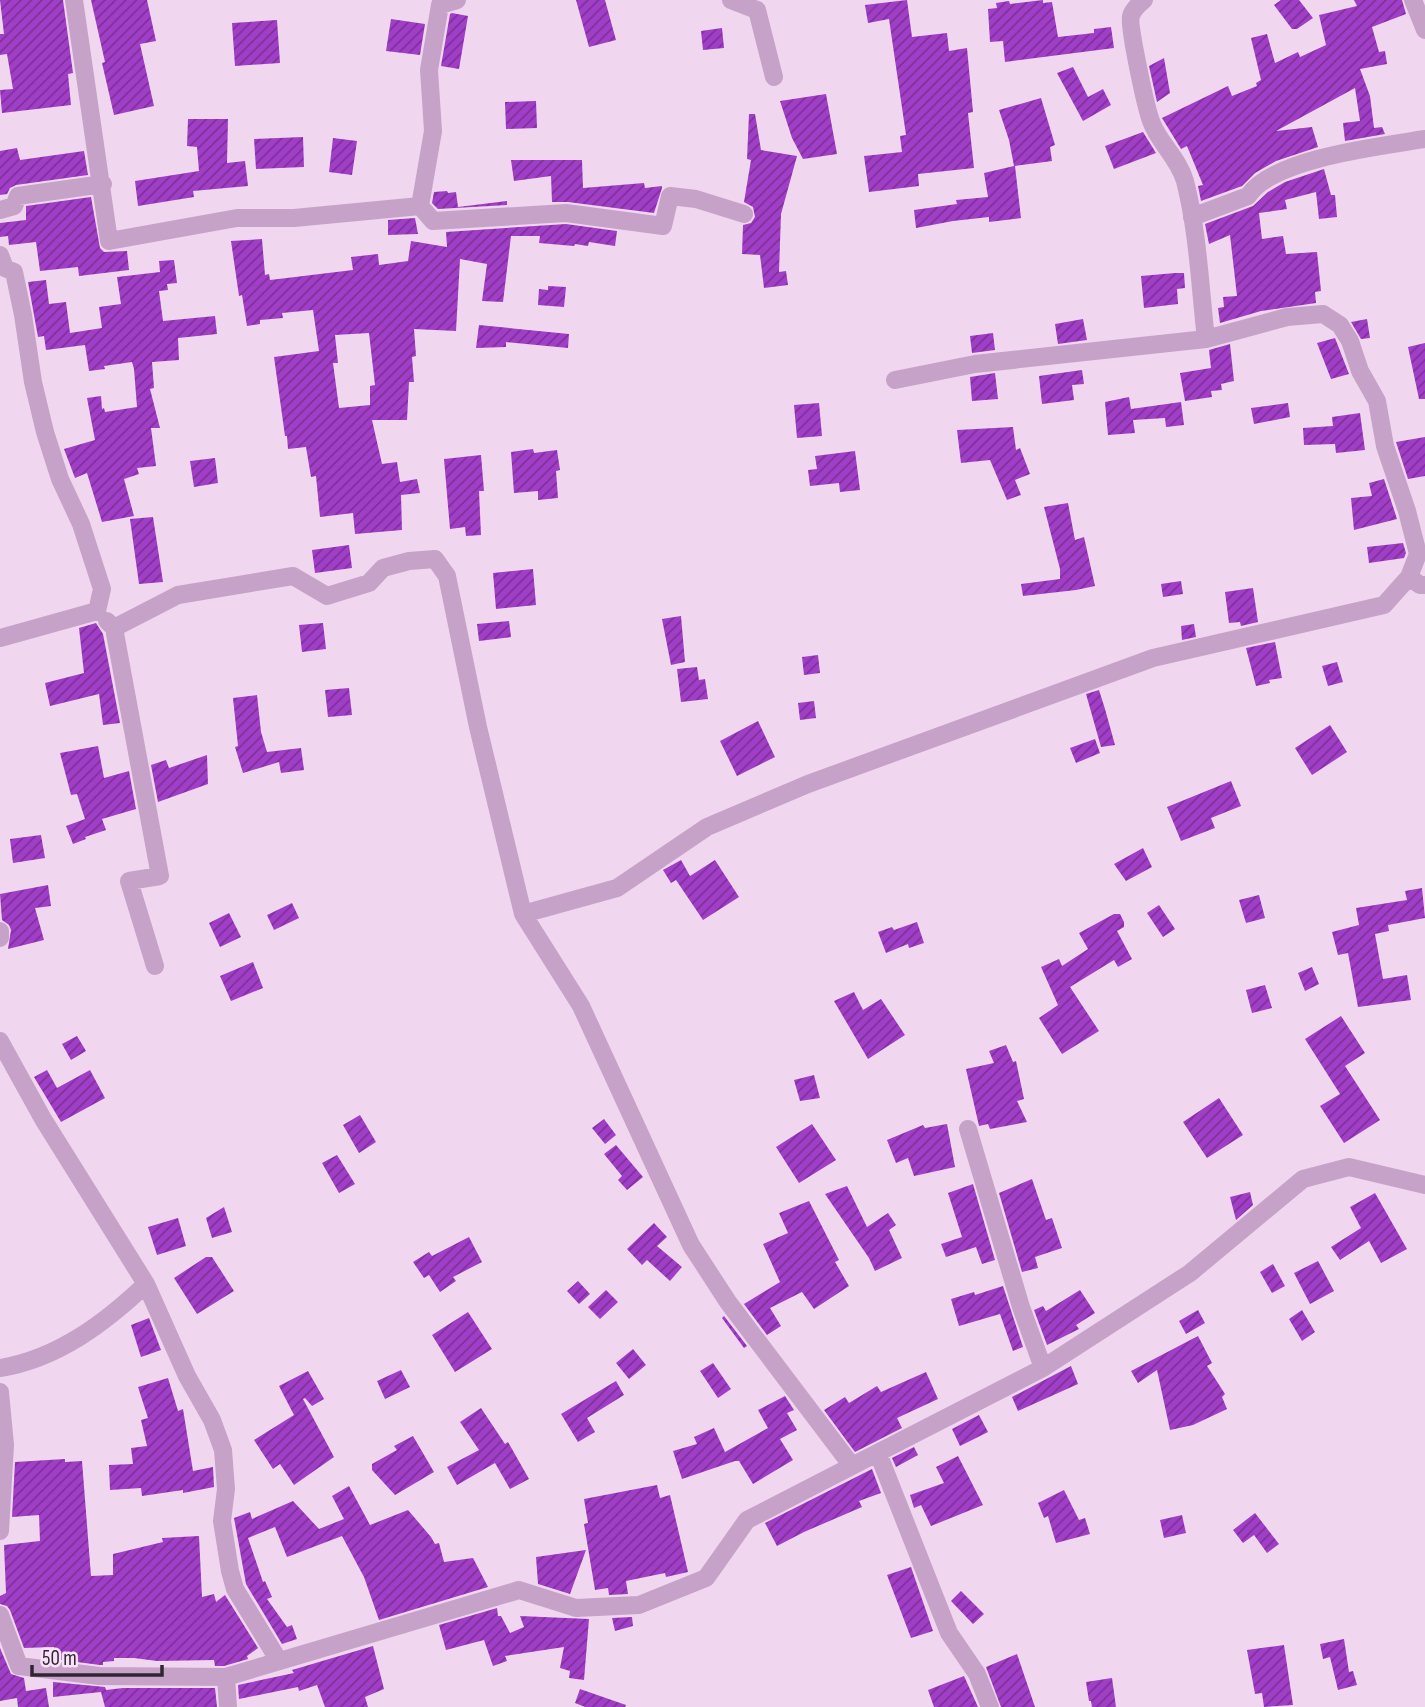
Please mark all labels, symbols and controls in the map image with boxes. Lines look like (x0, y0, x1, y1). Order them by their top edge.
scale bar (32, 1634, 161, 1678)
text: 50 m (42, 1646, 77, 1671)

